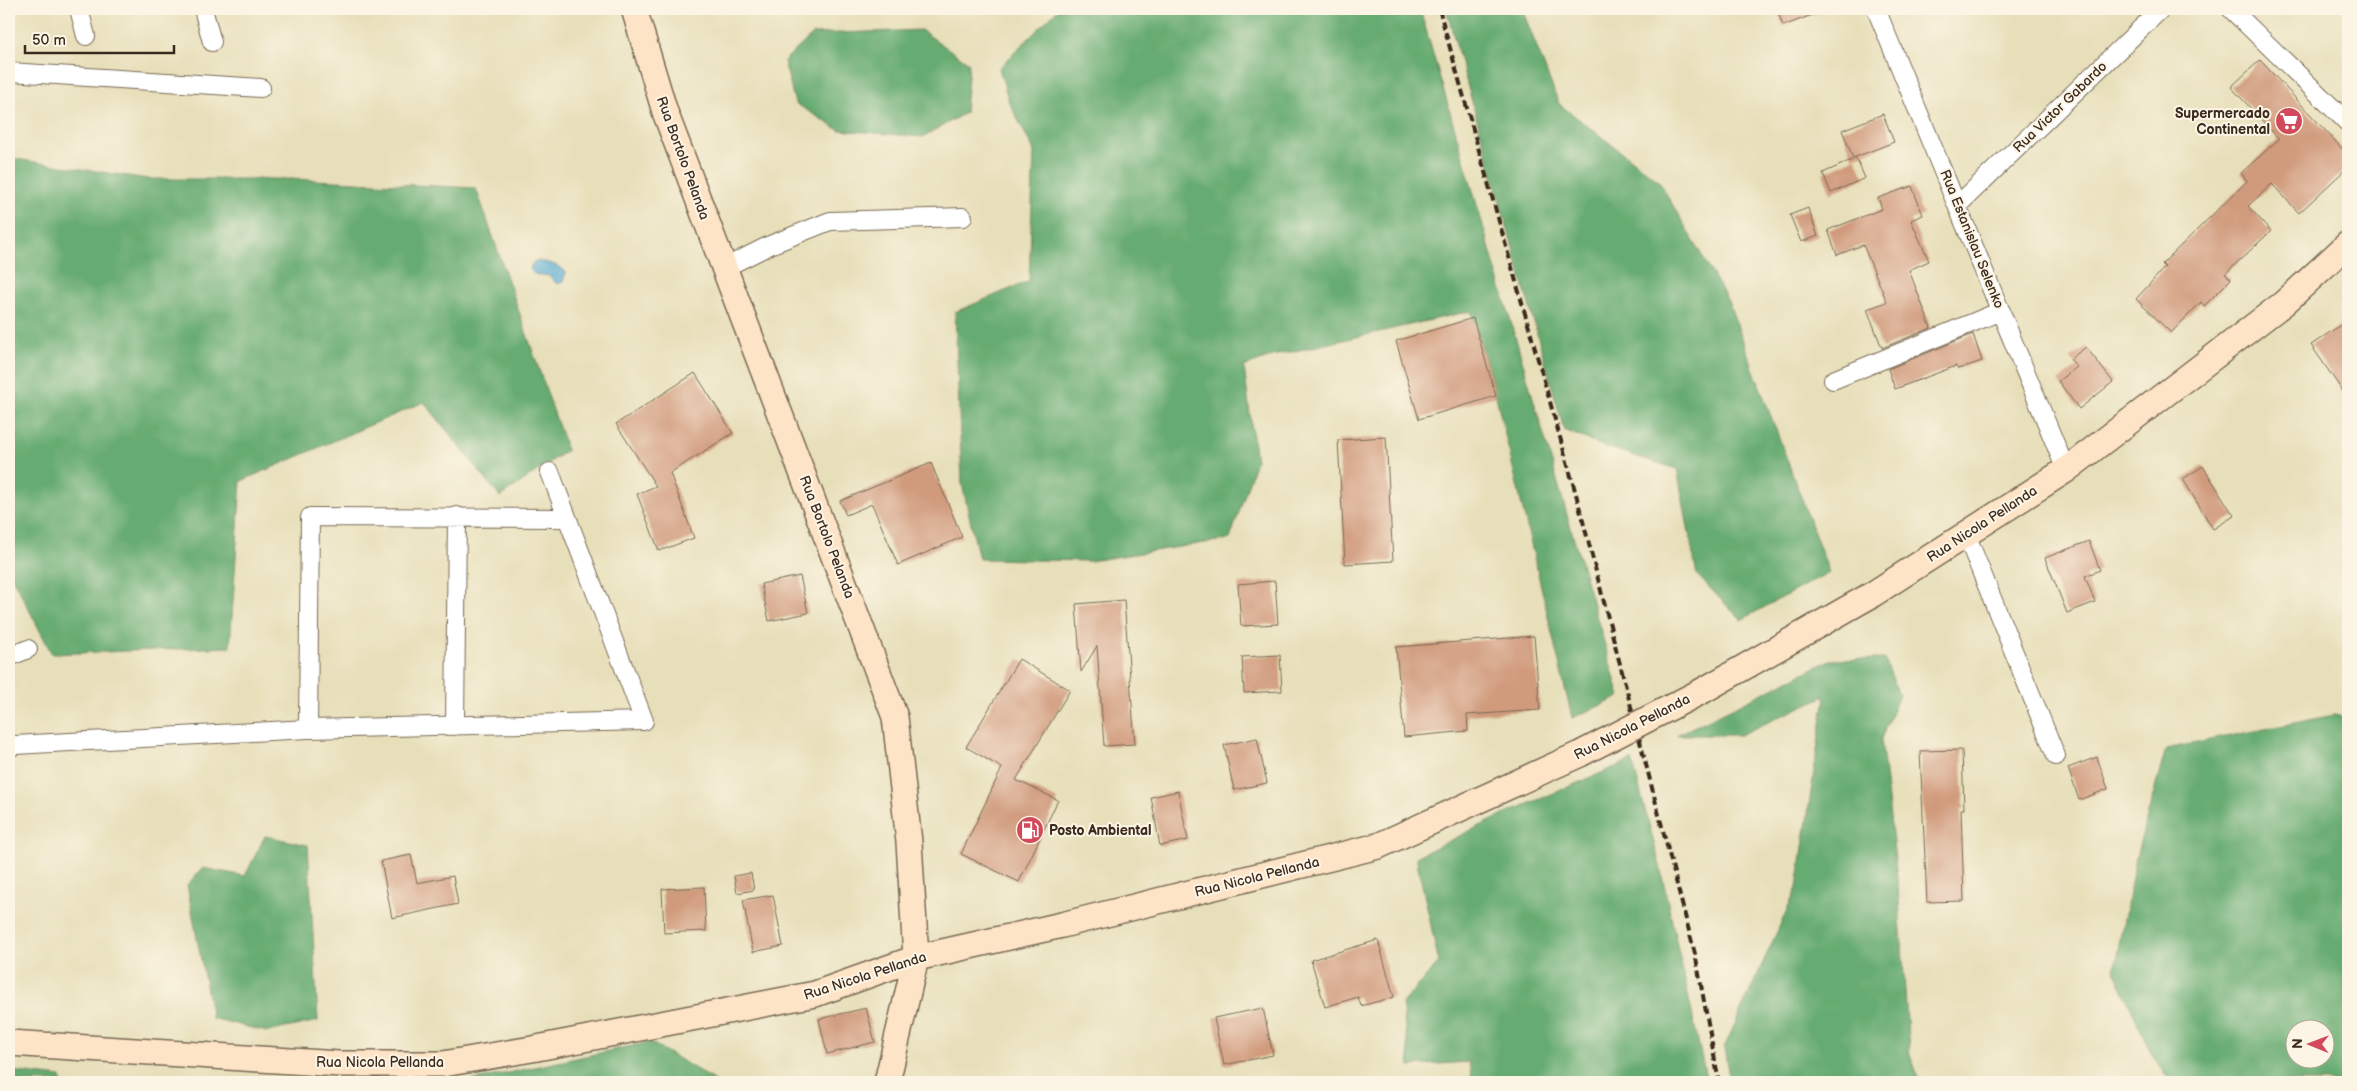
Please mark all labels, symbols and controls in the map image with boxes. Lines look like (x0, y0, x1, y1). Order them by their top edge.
scale bar (25, 22, 174, 54)
text: 50 m (32, 31, 66, 50)
street label: Rua Victor Gabardo (2009, 58, 2111, 156)
street label: Rua Bortolo Pelanda (653, 94, 713, 222)
place label: Supermercado Continental (2175, 105, 2270, 138)
supermarket icon: Supermercado Continental (2274, 106, 2304, 136)
street label: Rua Estanislau Selenko (1936, 167, 2008, 311)
street label: Rua Bortolo Pelanda (796, 473, 858, 601)
street label: Rua Nicola Pellanda (1924, 482, 2040, 566)
street label: Rua Nicola Pellanda (1571, 690, 1693, 764)
fuel station icon: Posto Ambiental (1015, 815, 1045, 845)
place label: Posto Ambiental (1049, 822, 1152, 839)
street label: Rua Nicola Pellanda (1193, 853, 1321, 901)
street label: Rua Nicola Pellanda (802, 948, 928, 1004)
north arrow (2284, 1018, 2334, 1068)
text: N (2289, 1038, 2306, 1049)
street label: Rua Nicola Pellanda (316, 1054, 444, 1071)

